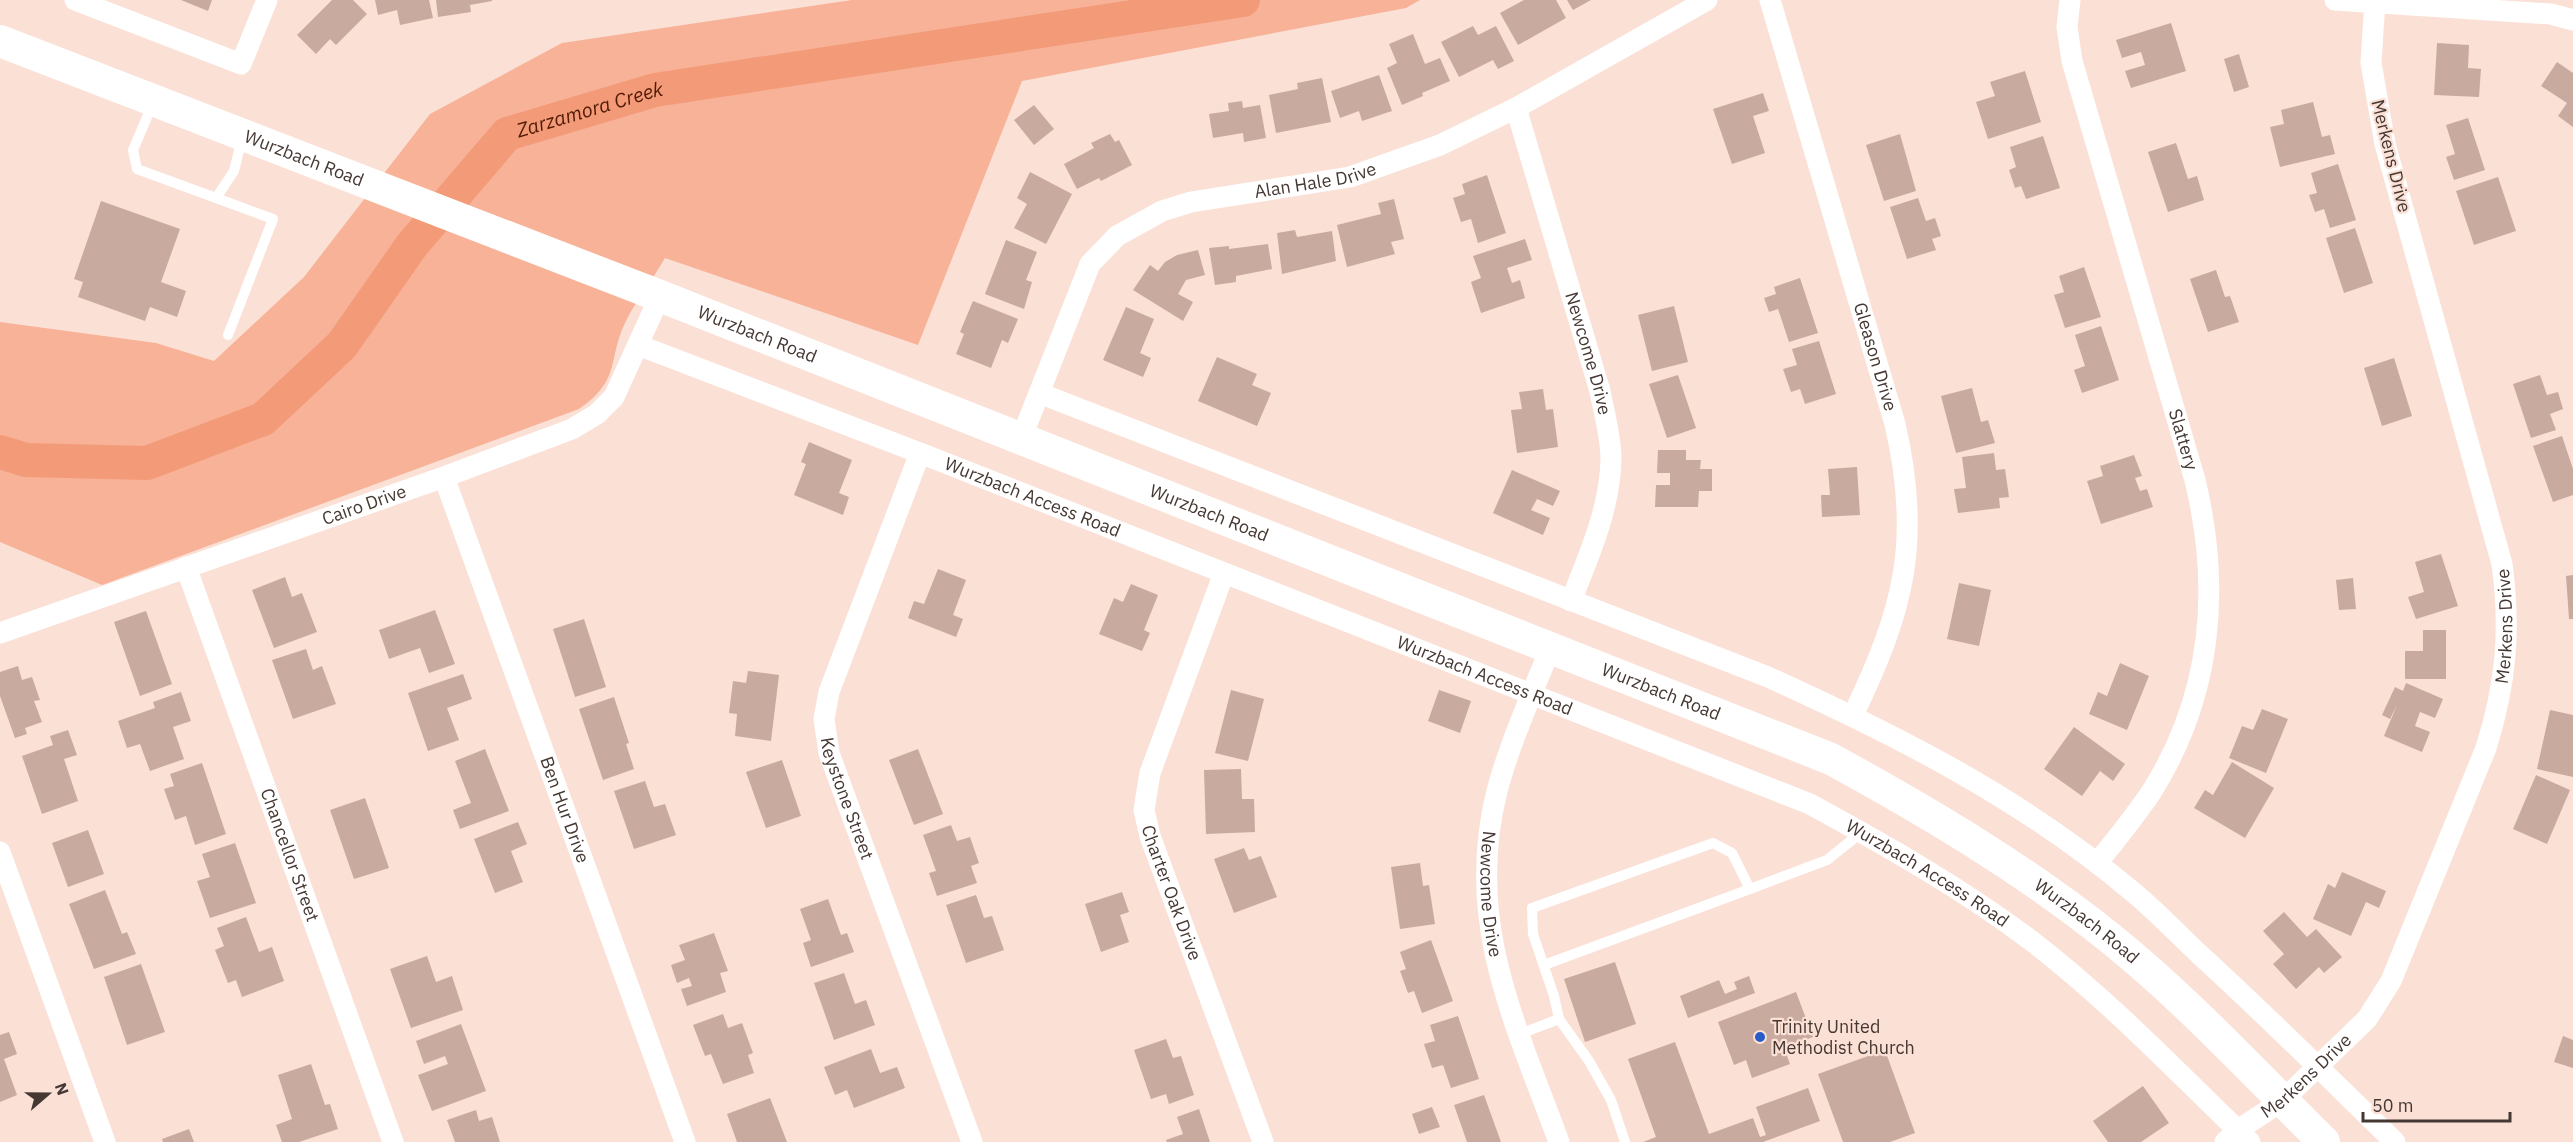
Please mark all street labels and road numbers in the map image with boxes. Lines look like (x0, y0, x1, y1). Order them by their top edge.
street label: Merkens Drive (2366, 97, 2417, 215)
street label: Wurzbach Road (241, 125, 367, 191)
street label: Alan Hale Drive (1253, 157, 1379, 203)
street label: Newcome Drive (1560, 289, 1617, 417)
street label: Wurzbach Road (694, 300, 820, 368)
street label: Gleason Drive (1849, 300, 1903, 414)
street label: Slattery (2164, 406, 2204, 473)
street label: Wurzbach Access Road (941, 452, 1124, 542)
street label: Cairo Drive (319, 479, 409, 530)
street label: Wurzbach Road (1146, 479, 1272, 547)
street label: Merkens Drive (2490, 568, 2517, 685)
street label: Wurzbach Access Road (1394, 630, 1576, 720)
street label: Wurzbach Road (1598, 657, 1724, 725)
street label: Keystone Street (816, 736, 879, 863)
street label: Ben Hur Drive (535, 753, 595, 866)
street label: Chancellor Street (256, 785, 325, 925)
street label: Wurzbach Access Road (1842, 814, 2014, 932)
street label: Charter Oak Drive (1137, 823, 1207, 964)
street label: Newcome Drive (1475, 830, 1508, 959)
street label: Wurzbach Road (2030, 873, 2144, 968)
street label: Merkens Drive (2256, 1028, 2356, 1123)

